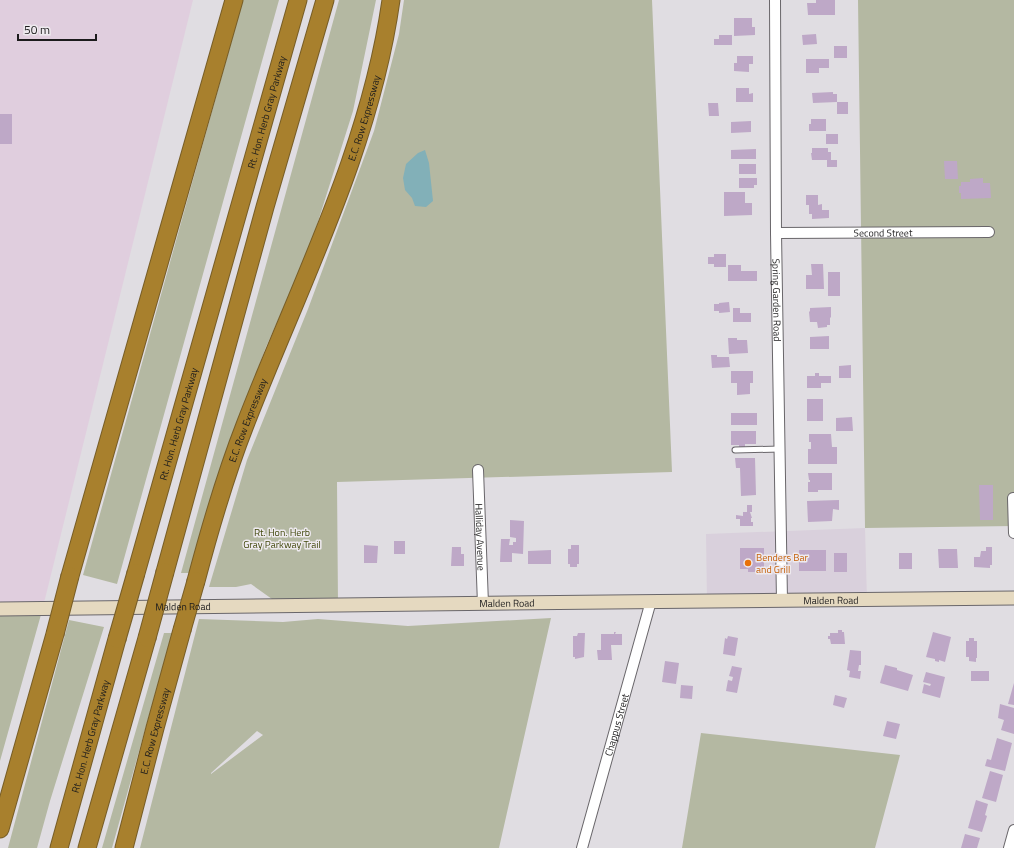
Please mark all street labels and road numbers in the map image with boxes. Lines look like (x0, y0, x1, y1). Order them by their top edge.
street label: Rt. Hon. Herb Gray Parkway (244, 54, 290, 170)
street label: E.C. Row Expressway (344, 73, 384, 163)
street label: Second Street (854, 225, 913, 241)
street label: Spring Garden Road (768, 258, 785, 342)
street label: Rt. Hon. Herb Gray Parkway (156, 366, 202, 482)
street label: E.C. Row Expressway (225, 376, 271, 464)
street label: Halliday Avenue (471, 503, 489, 571)
street label: Malden Road (803, 593, 859, 608)
street label: Malden Road (479, 596, 535, 611)
street label: Malden Road (155, 599, 211, 615)
street label: Rt. Hon. Herb Gray Parkway (68, 678, 113, 795)
street label: E.C. Row Expressway (136, 686, 174, 776)
street label: Chappus Street (601, 691, 633, 758)

